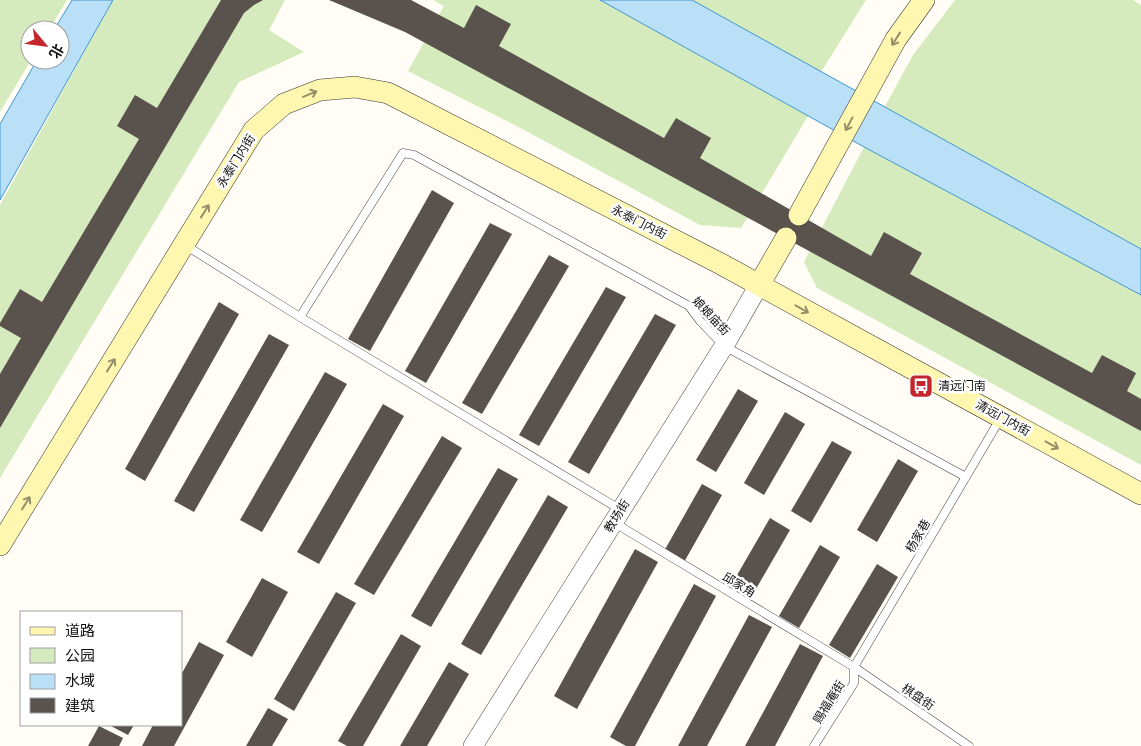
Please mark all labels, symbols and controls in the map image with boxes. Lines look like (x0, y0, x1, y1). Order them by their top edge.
north arrow (20, 20, 70, 70)
one-way arrow (891, 32, 901, 46)
text: 北 (45, 41, 69, 63)
one-way arrow (302, 88, 317, 98)
one-way arrow (844, 117, 854, 131)
street label: 永泰门内街 (212, 130, 258, 190)
street label: 永泰门内街 (609, 199, 670, 242)
one-way arrow (200, 205, 210, 219)
street label: 娘娘庙街 (690, 292, 735, 338)
one-way arrow (794, 304, 808, 314)
one-way arrow (106, 358, 116, 372)
bus stop icon: 清远门南 (908, 373, 934, 399)
place label: 清远门南 (938, 376, 986, 393)
street label: 清远门内街 (973, 395, 1034, 439)
one-way arrow (1044, 441, 1059, 450)
street label: 教场街 (599, 495, 632, 535)
one-way arrow (21, 497, 31, 511)
street label: 杨家巷 (900, 515, 933, 555)
street label: 邱家角 (720, 567, 760, 600)
legend (20, 611, 182, 726)
text: 道路 (65, 619, 95, 640)
text: 公园 (65, 644, 95, 665)
text: 水域 (65, 669, 95, 690)
street label: 赐福庵街 (808, 676, 848, 726)
street label: 棋盘街 (899, 679, 939, 713)
text: 建筑 (65, 694, 95, 715)

